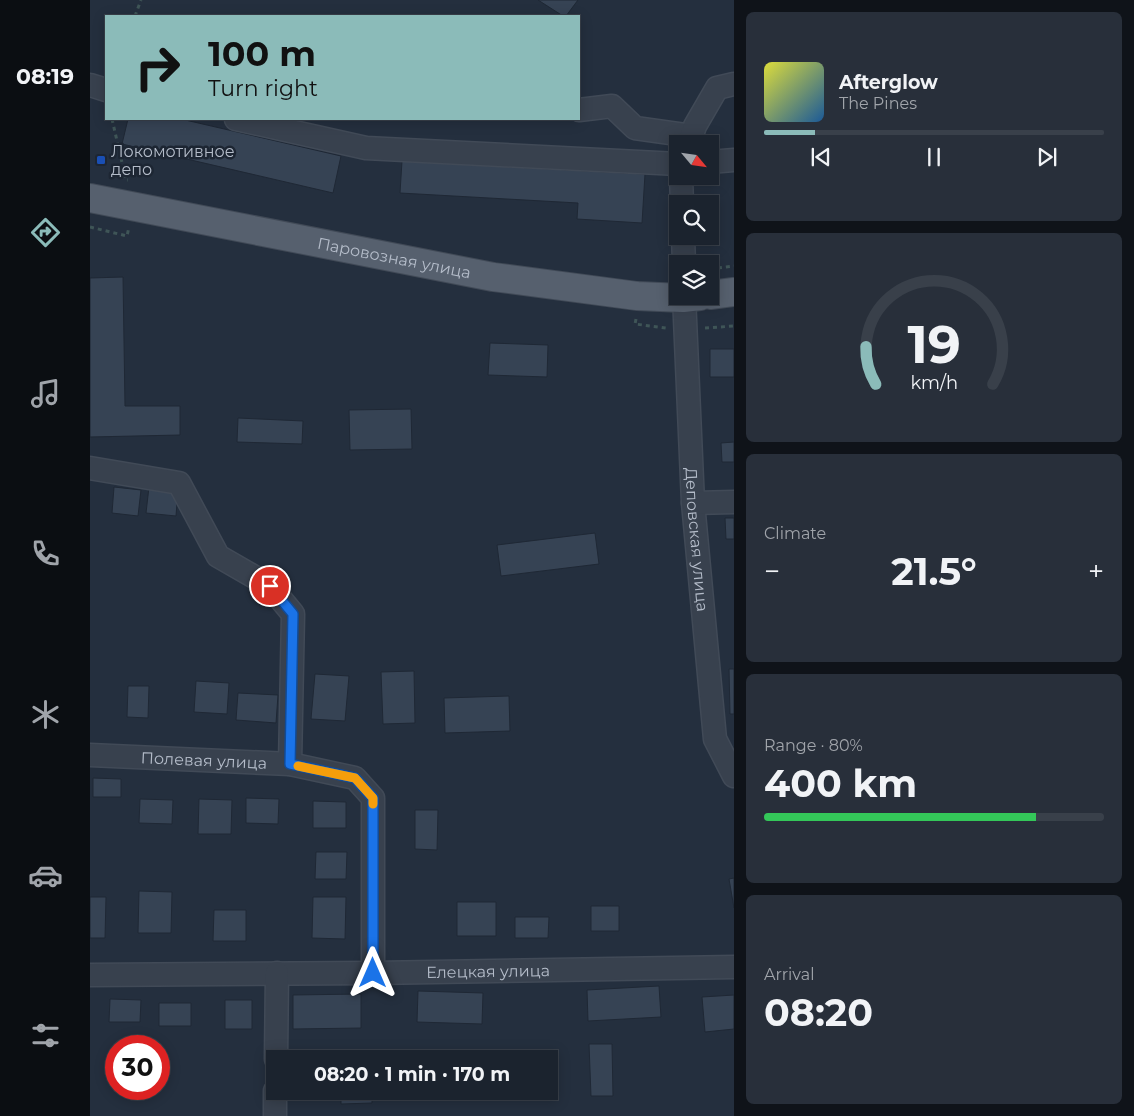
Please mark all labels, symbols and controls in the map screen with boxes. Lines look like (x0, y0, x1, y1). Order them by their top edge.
text: 100 m (208, 32, 316, 75)
icon: right (125, 35, 190, 100)
text: 08:19 (16, 63, 74, 90)
text: Afterglow (839, 71, 938, 94)
text: Turn right (208, 75, 318, 102)
text: The Pines (839, 94, 917, 113)
north arrow (669, 135, 719, 185)
map controls (669, 135, 719, 305)
place label: Локомотивное депо (111, 142, 235, 179)
icon: previous (807, 143, 835, 171)
icon: pause (920, 143, 948, 171)
icon: next (1033, 143, 1061, 171)
marker: Локомотивное депо (95, 154, 107, 166)
button: search (669, 195, 719, 245)
icon: directions (28, 215, 63, 250)
street label: Паровозная улица (316, 233, 473, 282)
button: layers (669, 255, 719, 305)
text: 19 (907, 313, 961, 376)
text: km/h (910, 372, 958, 393)
icon: music (28, 376, 63, 411)
street label: Деповская улица (682, 467, 713, 612)
text: Climate (764, 524, 826, 543)
icon: phone (28, 536, 63, 571)
text: 21.5° (891, 548, 977, 595)
text: − (764, 554, 780, 588)
text: + (1088, 554, 1104, 588)
pin (249, 565, 291, 607)
icon: arrive (256, 572, 284, 600)
icon: climate (28, 697, 63, 732)
text: Range · 80% (764, 736, 863, 755)
street label: Полевая улица (140, 748, 267, 772)
text: 400 km (764, 760, 917, 807)
icon: car (28, 858, 63, 893)
position arrow (346, 946, 398, 998)
street label: Елецкая улица (426, 961, 550, 982)
text: Arrival (764, 965, 814, 984)
text: 08:20 (764, 989, 873, 1036)
icon: filters (28, 1018, 63, 1053)
speed limit sign: 30 (105, 1035, 170, 1100)
text: 08:20 · 1 min · 170 m (314, 1063, 510, 1086)

